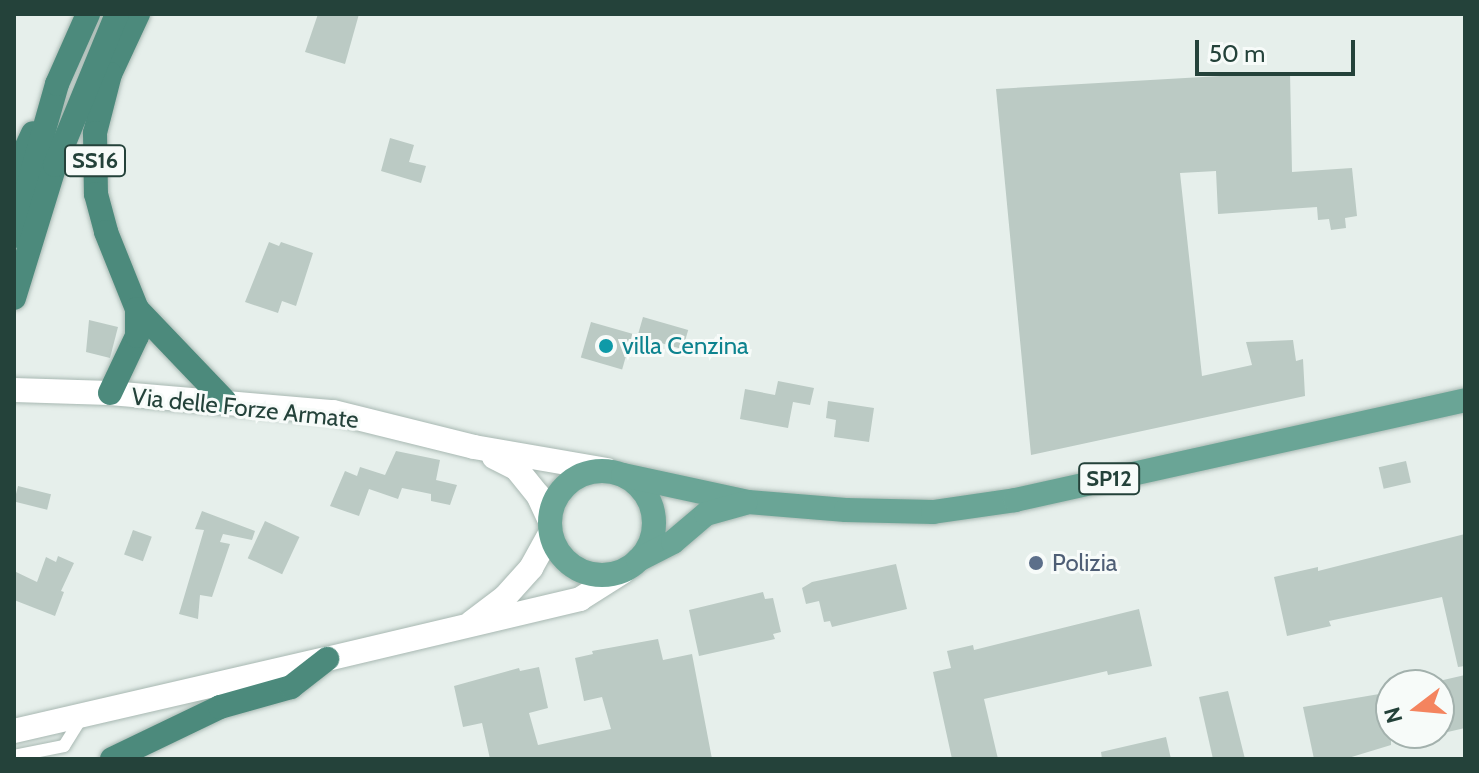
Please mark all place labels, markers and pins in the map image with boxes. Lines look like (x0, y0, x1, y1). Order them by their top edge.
place label: villa Cenzina (622, 332, 749, 360)
marker: villa Cenzina (597, 337, 615, 355)
place label: Polizia (1052, 549, 1117, 577)
marker: Polizia (1027, 554, 1045, 572)

